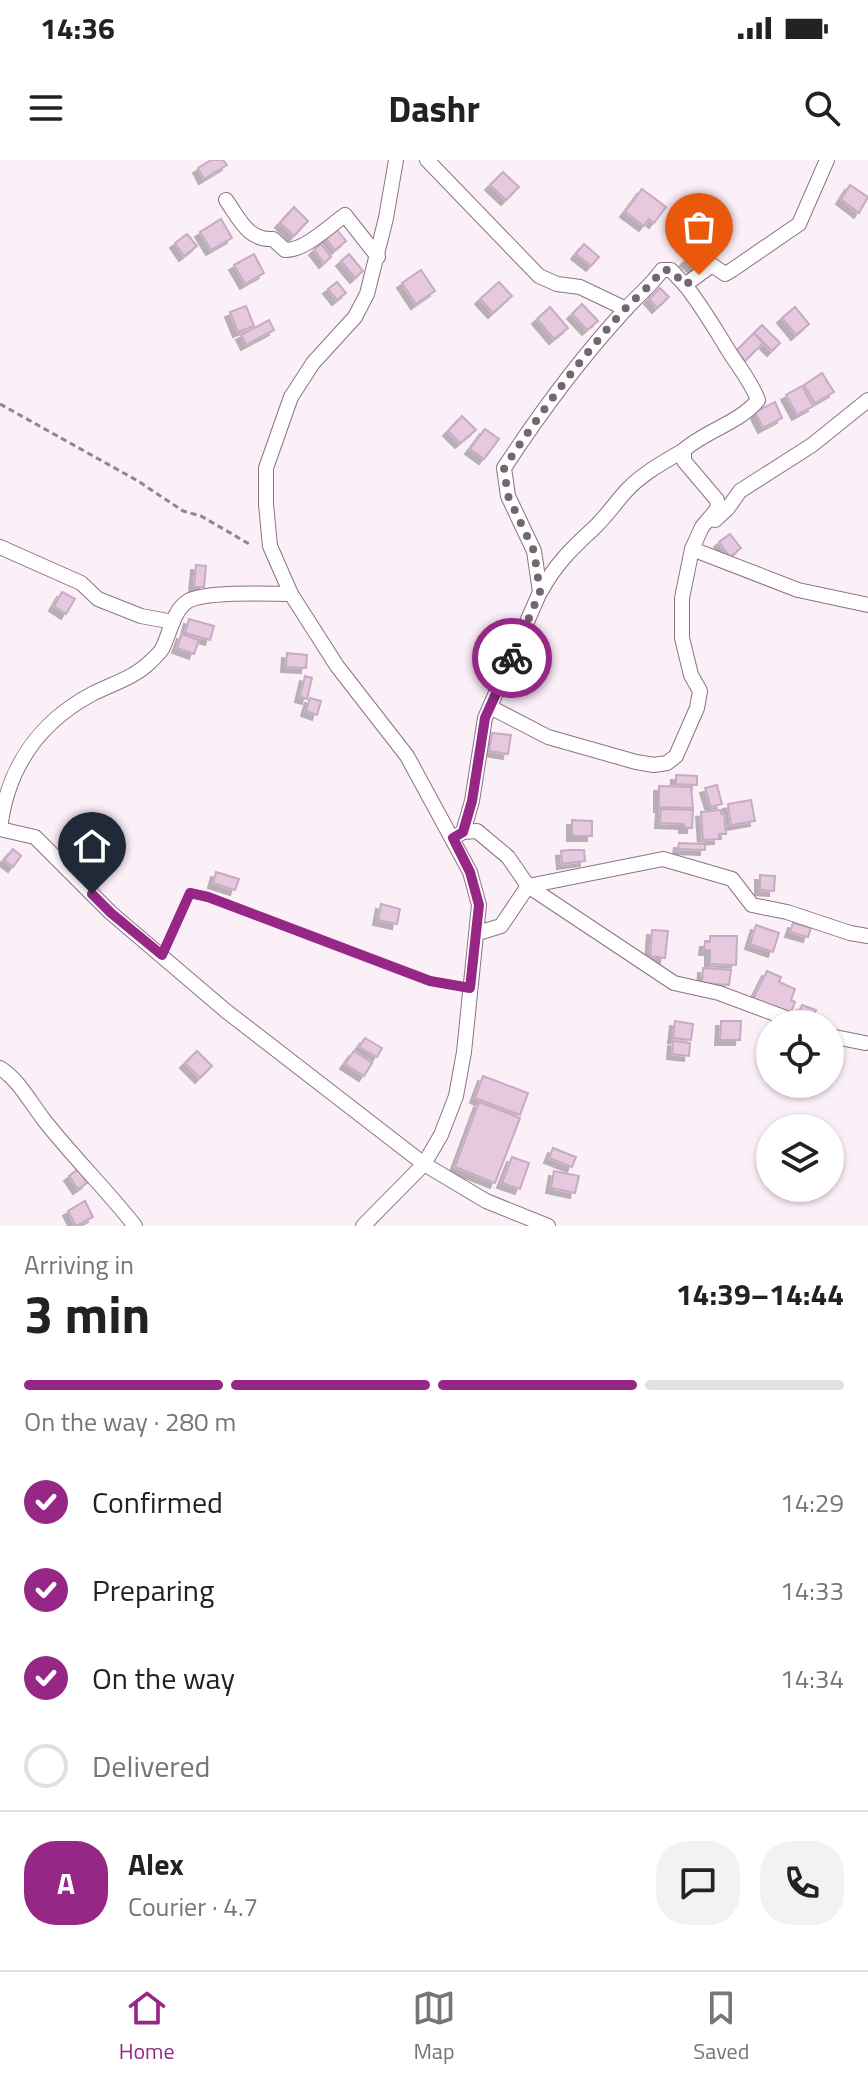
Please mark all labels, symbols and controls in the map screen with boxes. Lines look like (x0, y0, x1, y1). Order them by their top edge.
text: 14:36 (40, 5, 115, 51)
text: Dashr (388, 81, 480, 136)
icon: menu (24, 86, 68, 130)
icon: search (800, 86, 844, 130)
pin (665, 193, 733, 275)
icon: bag (677, 205, 721, 249)
courier (472, 618, 552, 698)
icon: bike (490, 636, 534, 680)
pin (58, 812, 126, 894)
icon: home (70, 824, 114, 868)
map controls (756, 1010, 844, 1202)
button: locate (756, 1010, 844, 1098)
button: layers (756, 1114, 844, 1202)
text: Arriving in (24, 1245, 134, 1284)
text: 14:39–14:44 (676, 1271, 844, 1317)
text: 3 min (24, 1274, 150, 1353)
text: On the way · 280 m (24, 1402, 236, 1441)
text: Confirmed (92, 1479, 223, 1525)
icon: check (24, 1480, 68, 1524)
text: 14:29 (780, 1483, 844, 1522)
text: Preparing (92, 1567, 214, 1613)
icon: check (24, 1568, 68, 1612)
text: 14:33 (780, 1571, 844, 1610)
text: On the way (92, 1655, 235, 1701)
icon: check (24, 1656, 68, 1700)
text: 14:34 (780, 1659, 844, 1698)
text: Delivered (92, 1743, 210, 1789)
text: Alex (128, 1841, 184, 1887)
button: chat (656, 1841, 740, 1925)
button: phone (760, 1841, 844, 1925)
text: A (57, 1860, 75, 1906)
text: Courier · 4.7 (128, 1887, 258, 1926)
tab: Home (119, 1986, 175, 2068)
tab: Map (412, 1986, 456, 2068)
tab: Saved (693, 1986, 749, 2068)

